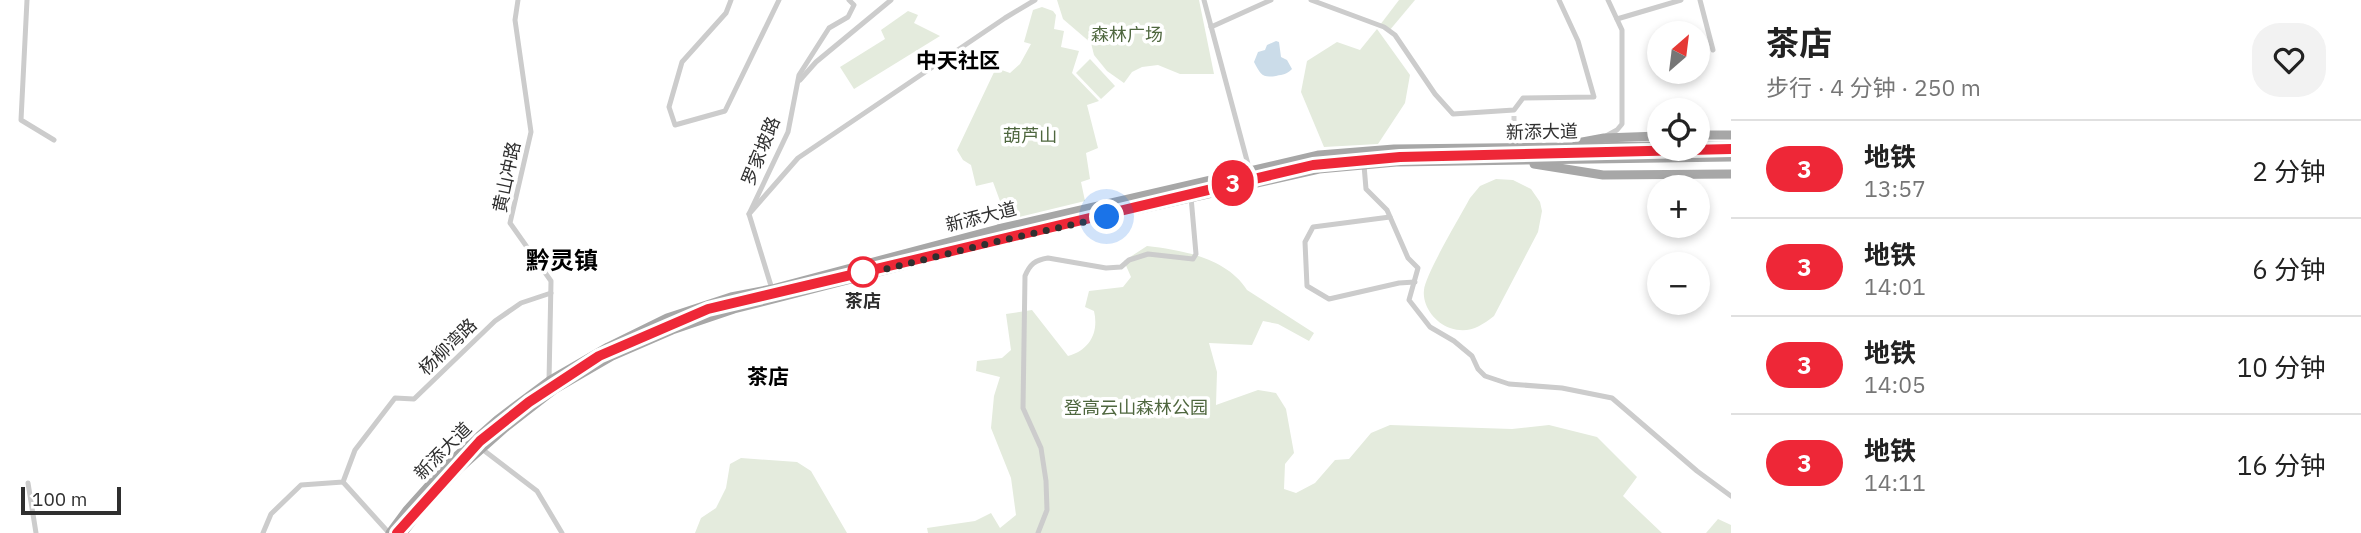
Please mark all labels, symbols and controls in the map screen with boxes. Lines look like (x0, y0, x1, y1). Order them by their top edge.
north arrow (1647, 21, 1710, 84)
map controls (1647, 21, 1710, 315)
text: 茶店 (1766, 21, 1832, 64)
park label: 森林广场 (1091, 23, 1163, 46)
button: heart (2252, 23, 2326, 97)
district label: 中天社区 (916, 46, 1000, 74)
text: 步行 · 4 分钟 · 250 m (1766, 72, 1981, 102)
button: locate (1647, 98, 1710, 161)
street label: 罗家坡路 (736, 113, 785, 188)
street label: 新添大道 (1506, 119, 1578, 144)
park label: 葫芦山 (1003, 124, 1057, 147)
street label: 黄山冲路 (488, 139, 525, 215)
text: 地铁 (1864, 139, 1916, 173)
text: 3 (1797, 153, 1812, 185)
text: 2 分钟 (2252, 154, 2326, 188)
line badge: 3 (1210, 160, 1256, 206)
text: 3 (1226, 167, 1240, 199)
text: 13:57 (1864, 173, 1926, 203)
button: + (1647, 175, 1710, 238)
street label: 新添大道 (943, 197, 1019, 236)
your location (1089, 199, 1124, 234)
text: 地铁 (1864, 237, 1916, 271)
district label: 黔灵镇 (526, 244, 598, 276)
text: 3 (1797, 251, 1812, 283)
button: − (1647, 252, 1710, 315)
text: 6 分钟 (2252, 252, 2326, 286)
marker: 茶店 (848, 257, 878, 287)
text: 14:01 (1864, 271, 1926, 301)
place label: 茶店 (845, 289, 881, 312)
street label: 杨柳湾路 (414, 313, 482, 380)
text: 地铁 (1864, 335, 1916, 369)
text: 3 (1797, 349, 1812, 381)
text: 10 分钟 (2237, 350, 2326, 384)
district label: 茶店 (747, 362, 789, 390)
text: 14:05 (1864, 369, 1926, 399)
park label: 登高云山森林公园 (1064, 396, 1208, 419)
street label: 新添大道 (409, 417, 476, 484)
text: 地铁 (1864, 433, 1916, 467)
text: 3 (1797, 447, 1812, 479)
text: 16 分钟 (2237, 448, 2326, 482)
text: 14:11 (1864, 467, 1926, 497)
scale bar (21, 484, 121, 516)
text: 100 m (32, 487, 87, 511)

